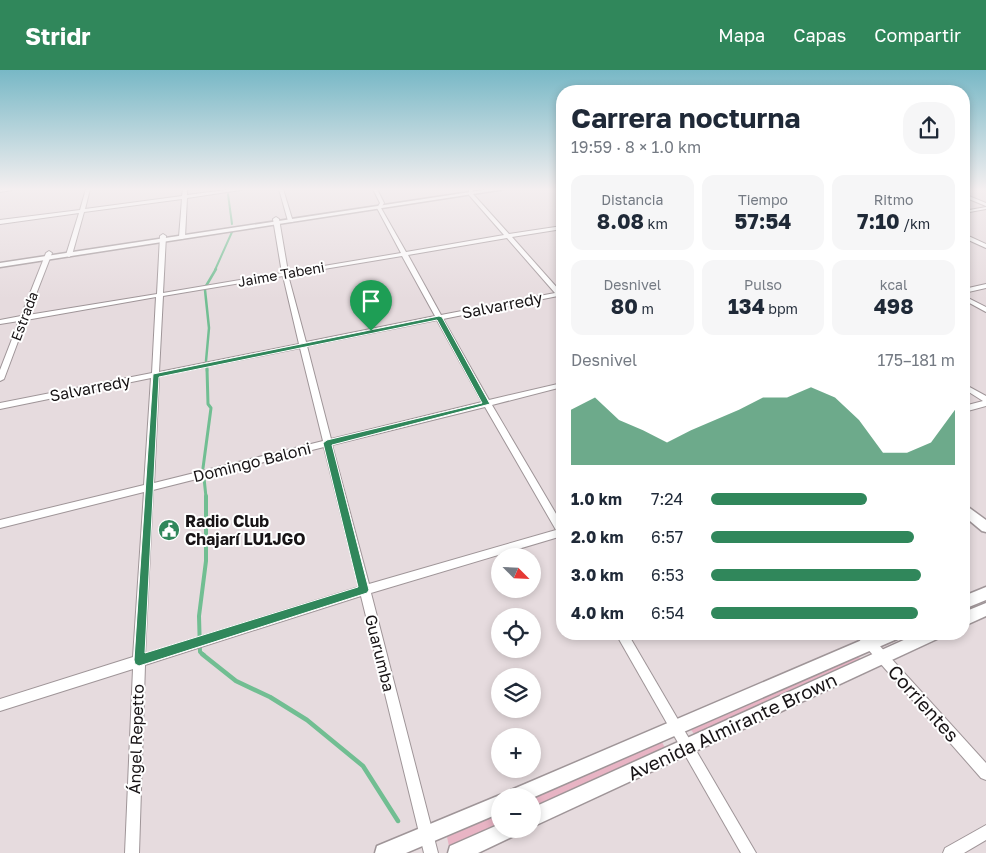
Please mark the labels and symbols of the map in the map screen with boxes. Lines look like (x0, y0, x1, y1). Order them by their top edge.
street label: Jaime Tabeni (236, 258, 326, 290)
pin (350, 280, 392, 331)
street label: Salvarredy (460, 287, 544, 323)
street label: Estrada (7, 289, 41, 343)
street label: Salvarredy (48, 370, 132, 406)
street label: Domingo Baloni (191, 438, 313, 486)
place label: Radio Club Chajarí LU1JGO (185, 511, 306, 549)
public building icon: Radio Club Chajarí LU1JGO (157, 518, 181, 542)
north arrow (491, 548, 541, 598)
street label: Guarumba (361, 612, 399, 694)
street label: Corrientes (884, 660, 964, 746)
street label: Avenida Almirante Brown (624, 667, 840, 785)
street label: Ángel Repetto (124, 684, 148, 794)

